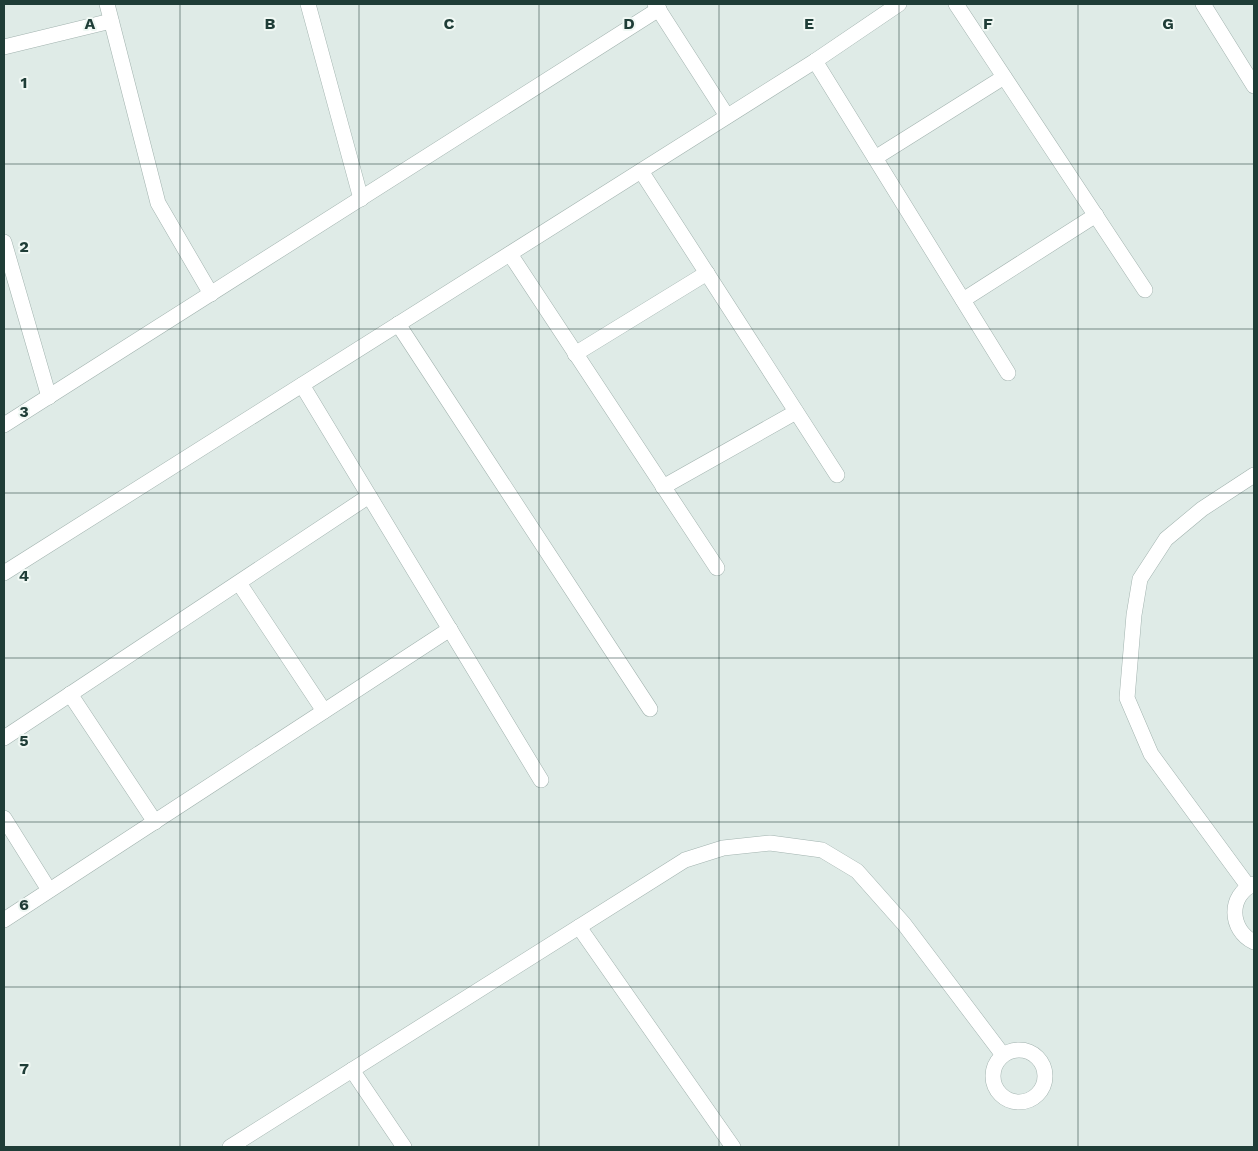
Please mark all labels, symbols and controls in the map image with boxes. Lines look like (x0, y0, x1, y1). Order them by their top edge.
text: A (85, 14, 96, 33)
text: B (265, 14, 276, 33)
text: C (444, 14, 455, 33)
text: D (623, 14, 635, 33)
text: E (804, 14, 814, 33)
text: F (983, 14, 993, 33)
text: G (1162, 14, 1174, 33)
text: 1 (21, 73, 27, 92)
text: 2 (19, 237, 29, 256)
text: 3 (19, 402, 29, 421)
text: 4 (19, 566, 29, 585)
text: 5 (19, 731, 29, 750)
text: 6 (19, 895, 29, 914)
text: 7 (19, 1059, 29, 1078)

